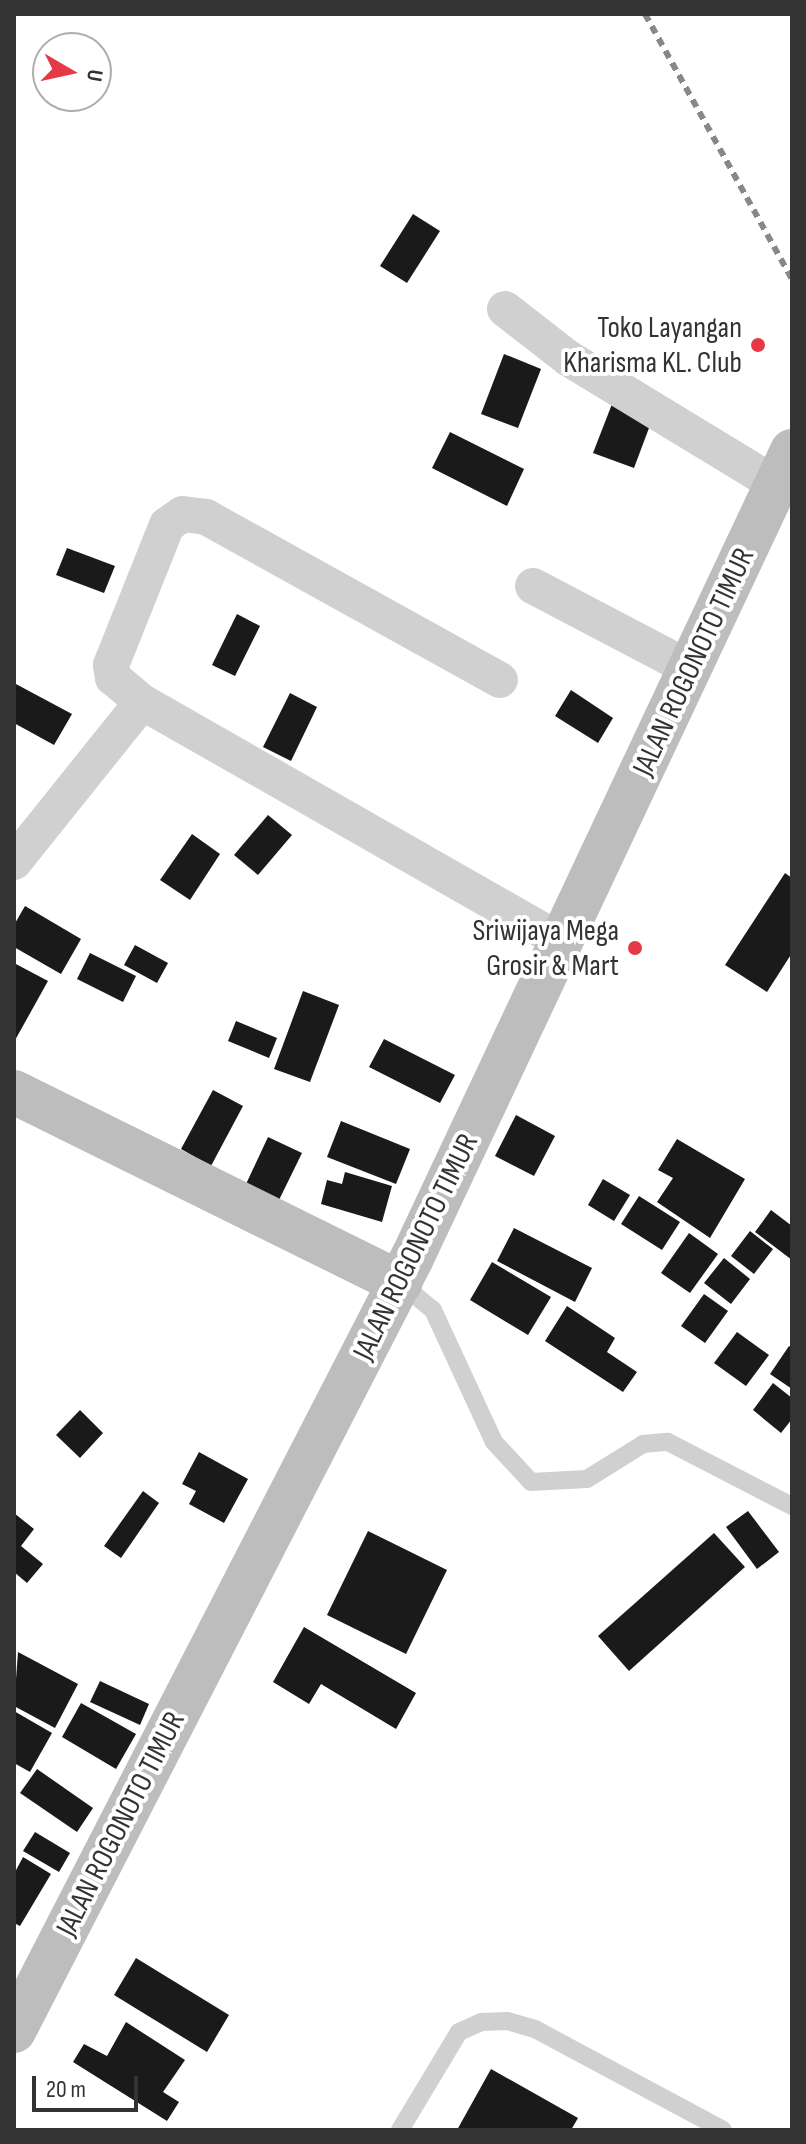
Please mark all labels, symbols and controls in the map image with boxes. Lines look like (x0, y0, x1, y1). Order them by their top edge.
north arrow (32, 32, 112, 112)
text: U (80, 68, 108, 83)
place label: Toko Layangan Kharisma KL. Club (563, 310, 742, 380)
marker: Toko Layangan Kharisma KL. Club (749, 336, 767, 354)
street label: JALAN ROGONOTO TIMUR (625, 542, 763, 782)
place label: Sriwijaya Mega Grosir & Mart (472, 913, 619, 984)
marker: Sriwijaya Mega Grosir & Mart (626, 939, 644, 957)
street label: JALAN ROGONOTO TIMUR (346, 1128, 486, 1366)
street label: JALAN ROGONOTO TIMUR (49, 1706, 193, 1942)
scale bar (36, 2060, 142, 2110)
text: 20 m (46, 2075, 86, 2104)

